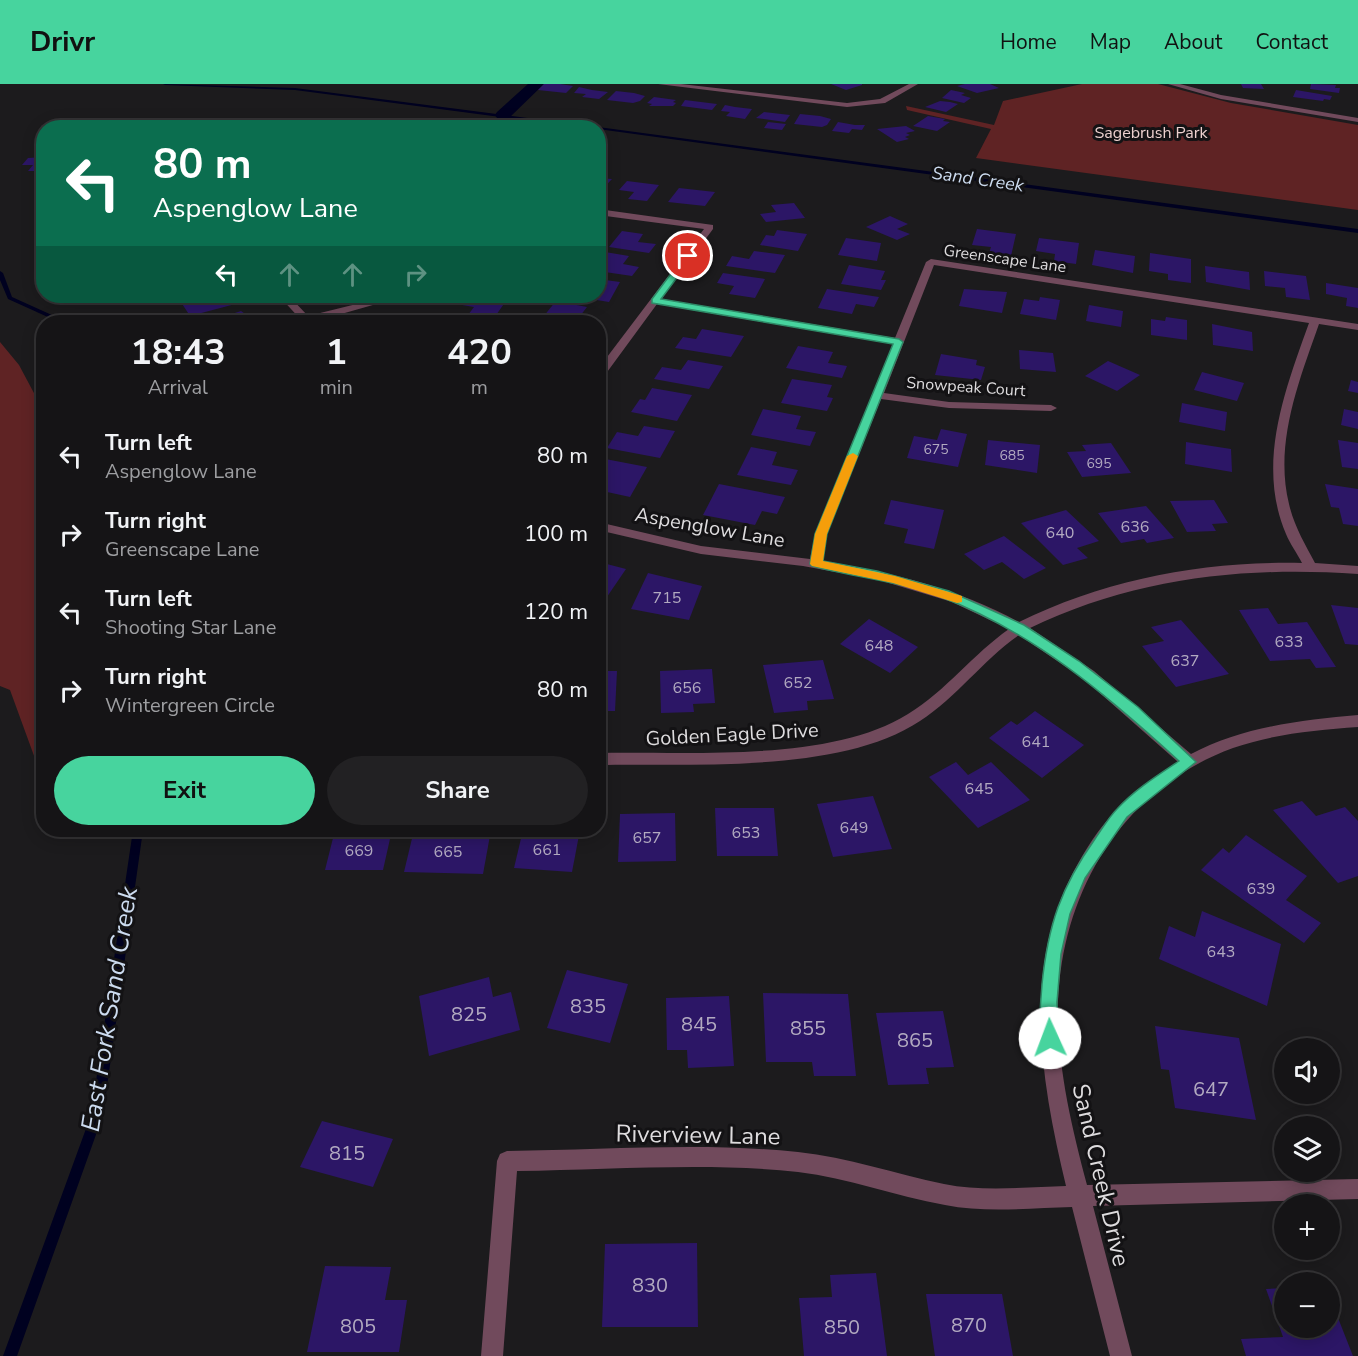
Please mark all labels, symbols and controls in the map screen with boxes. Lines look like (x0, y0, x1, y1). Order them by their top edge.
text: Drivr (30, 23, 95, 61)
text: Home (1000, 28, 1057, 56)
text: Map (1090, 28, 1131, 56)
text: About (1164, 28, 1222, 56)
text: Contact (1255, 28, 1328, 56)
park label: Sagebrush Park (1094, 122, 1209, 144)
text: 80 m (153, 136, 252, 193)
icon: left (54, 144, 132, 222)
water label: Sand Creek (930, 161, 1026, 197)
text: Aspenglow Lane (153, 190, 358, 227)
pin (662, 230, 713, 281)
icon: arrive (671, 239, 704, 272)
street label: Greenscape Lane (942, 239, 1068, 278)
icon: left (210, 258, 243, 291)
icon: ahead (273, 258, 306, 291)
icon: ahead (336, 258, 369, 291)
icon: right (399, 258, 432, 291)
text: 18:43 (130, 328, 226, 377)
text: 1 (325, 328, 347, 377)
text: 420 (447, 328, 512, 377)
street label: Snowpeak Court (906, 372, 1027, 402)
text: Arrival (148, 374, 208, 401)
text: min (320, 374, 353, 401)
text: m (471, 374, 488, 401)
text: Turn left (105, 428, 192, 458)
icon: left (54, 440, 87, 473)
house number: 675 (923, 440, 949, 459)
text: 80 m (537, 441, 588, 471)
house number: 685 (999, 446, 1025, 465)
house number: 695 (1086, 454, 1112, 473)
text: Aspenglow Lane (105, 458, 257, 485)
street label: Aspenglow Lane (633, 501, 787, 554)
text: Turn right (105, 506, 206, 536)
house number: 636 (1121, 516, 1149, 538)
icon: right (54, 518, 87, 551)
text: 100 m (524, 519, 588, 549)
house number: 640 (1046, 522, 1074, 544)
text: Greenscape Lane (105, 536, 260, 563)
text: Turn left (105, 584, 192, 614)
house number: 715 (653, 587, 681, 609)
icon: left (54, 596, 87, 629)
text: 120 m (524, 597, 588, 627)
text: Shooting Star Lane (105, 614, 276, 641)
house number: 633 (1275, 631, 1303, 653)
house number: 648 (865, 635, 893, 657)
house number: 637 (1171, 650, 1199, 672)
text: Turn right (105, 662, 206, 692)
house number: 652 (784, 672, 812, 694)
icon: right (54, 674, 87, 707)
text: 80 m (537, 675, 588, 705)
house number: 656 (673, 677, 701, 699)
text: Wintergreen Circle (105, 692, 275, 719)
street label: Golden Eagle Drive (645, 716, 819, 753)
house number: 641 (1022, 731, 1050, 753)
button: Exit (54, 756, 315, 825)
button: Share (327, 756, 588, 825)
house number: 645 (965, 778, 993, 800)
house number: 649 (840, 817, 868, 839)
house number: 653 (732, 822, 760, 844)
house number: 657 (633, 827, 661, 849)
house number: 661 (533, 839, 561, 861)
house number: 669 (345, 840, 373, 862)
house number: 665 (434, 841, 462, 863)
house number: 639 (1247, 878, 1275, 900)
water label: East Fork Sand Creek (73, 883, 146, 1134)
house number: 643 (1207, 941, 1235, 963)
house number: 835 (570, 993, 606, 1020)
house number: 825 (451, 1001, 487, 1028)
position arrow (1018, 1006, 1082, 1070)
house number: 845 (681, 1011, 717, 1038)
house number: 855 (790, 1015, 826, 1042)
house number: 865 (897, 1027, 933, 1054)
map controls (1274, 1038, 1340, 1338)
button: sound (1274, 1038, 1340, 1104)
house number: 647 (1193, 1076, 1229, 1103)
street label: Sand Creek Drive (1064, 1081, 1138, 1269)
button: layers (1274, 1116, 1340, 1182)
street label: Riverview Lane (615, 1118, 781, 1152)
house number: 815 (329, 1140, 365, 1167)
button: + (1274, 1194, 1340, 1260)
house number: 830 (632, 1272, 668, 1299)
button: − (1274, 1272, 1340, 1338)
house number: 870 (951, 1312, 987, 1339)
house number: 805 (340, 1313, 376, 1340)
house number: 850 (824, 1314, 860, 1341)

